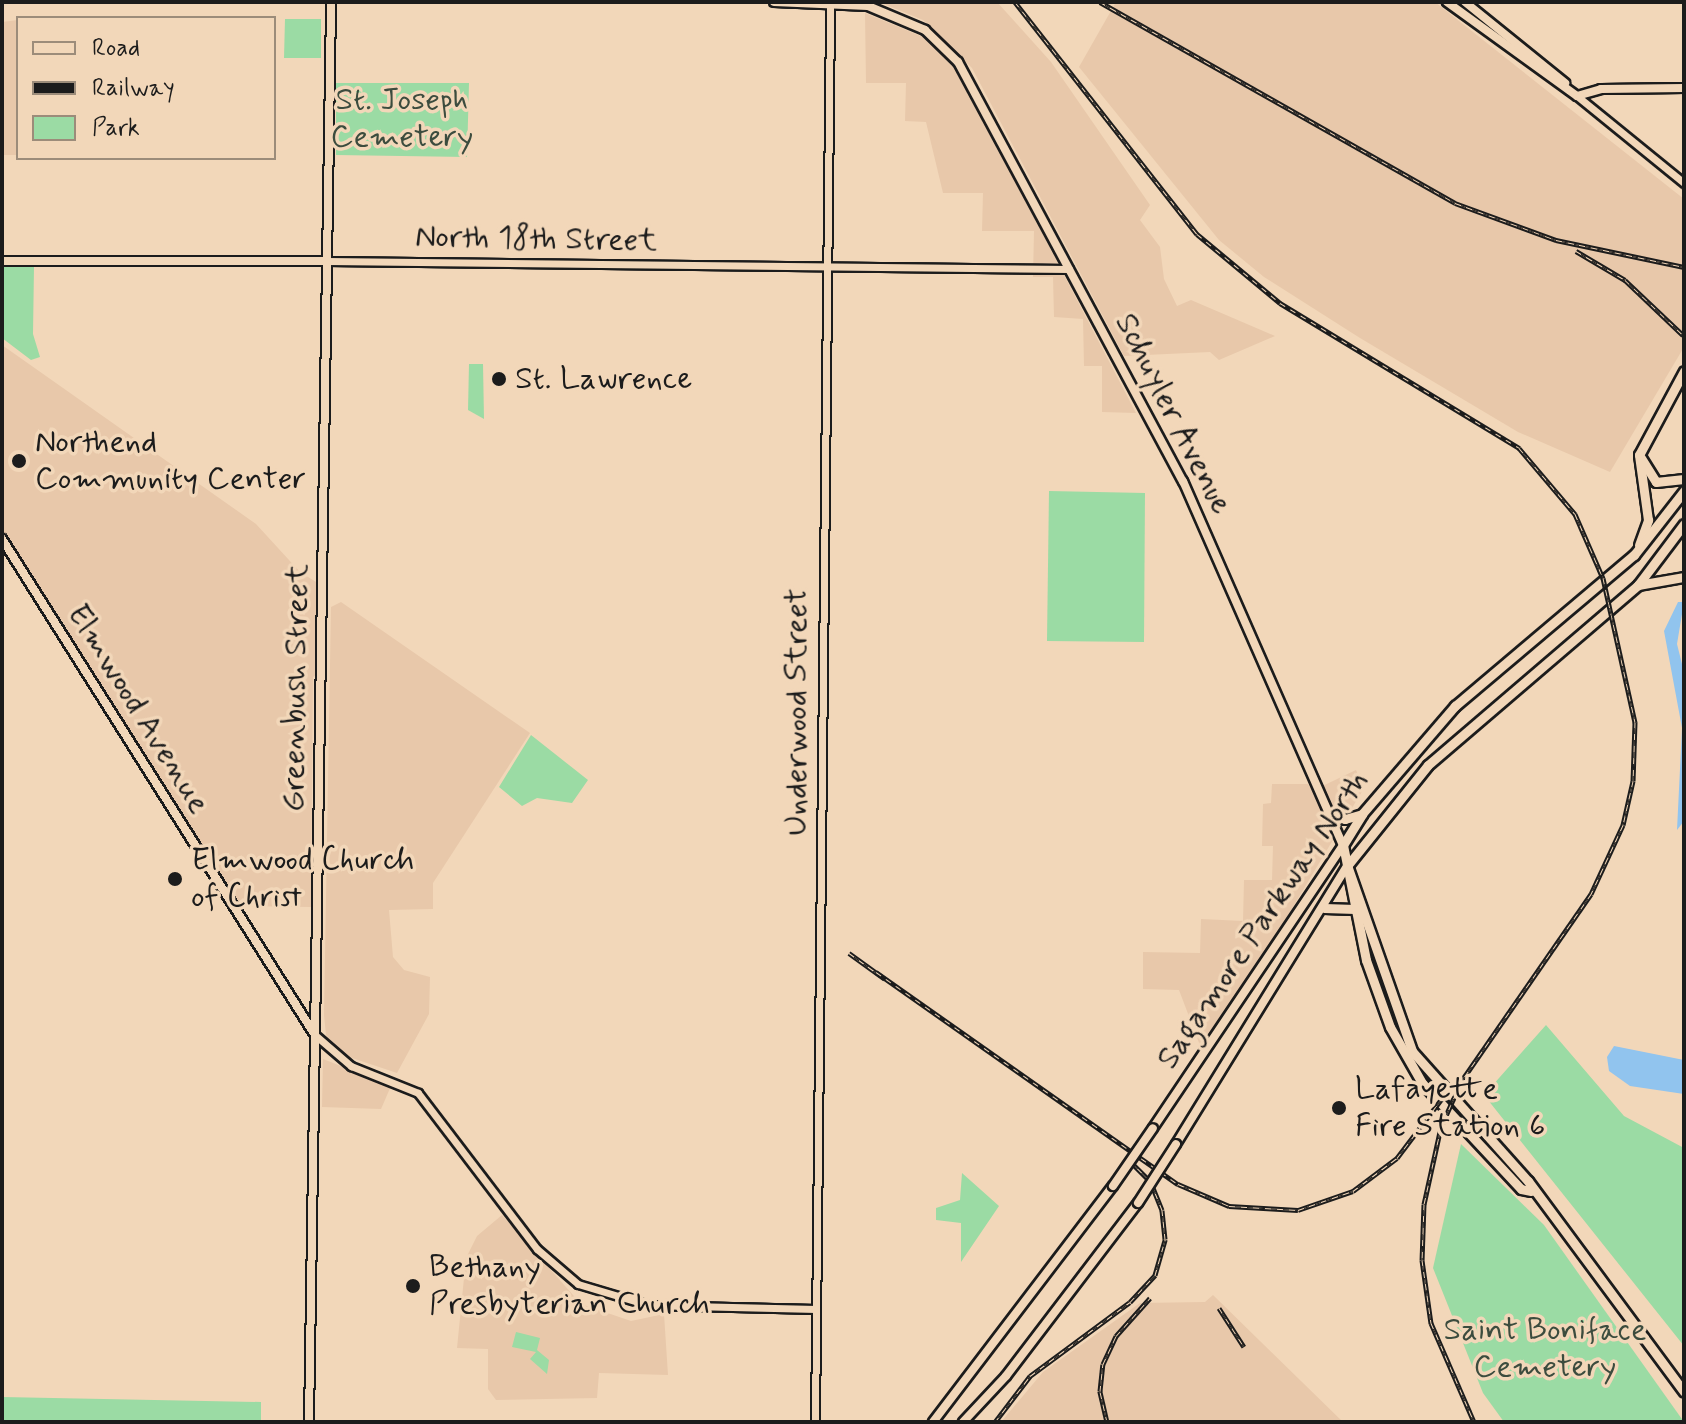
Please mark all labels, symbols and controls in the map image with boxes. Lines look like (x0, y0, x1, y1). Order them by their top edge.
legend (16, 16, 276, 160)
text: Road (92, 33, 140, 64)
text: Railway (92, 73, 175, 104)
park label: St. Joseph Cemetery (331, 82, 473, 157)
text: Park (92, 113, 140, 144)
street label: North 18th Street (415, 218, 657, 260)
street label: Schuyler Avenue (1105, 305, 1241, 523)
place label: St. Lawrence (515, 360, 692, 398)
marker: St. Lawrence (490, 370, 508, 388)
place label: Northend Community Center (35, 424, 306, 499)
marker: Northend Community Center (10, 452, 28, 470)
street label: Greenbush Street (275, 564, 317, 812)
street label: Underwood Street (778, 589, 816, 835)
street label: Elmwood Avenue (61, 601, 215, 817)
street label: Sagamore Parkway North (1149, 764, 1377, 1076)
place label: Elmwood Church of Christ (191, 842, 422, 917)
marker: Elmwood Church of Christ (166, 870, 184, 888)
place label: Lafayette Fire Station 6 (1355, 1071, 1535, 1146)
marker: Lafayette Fire Station 6 (1330, 1099, 1348, 1117)
place label: Bethany Presbyterian Church (429, 1249, 717, 1324)
marker: Bethany Presbyterian Church (404, 1277, 422, 1295)
park label: Saint Boniface Cemetery (1444, 1312, 1646, 1387)

